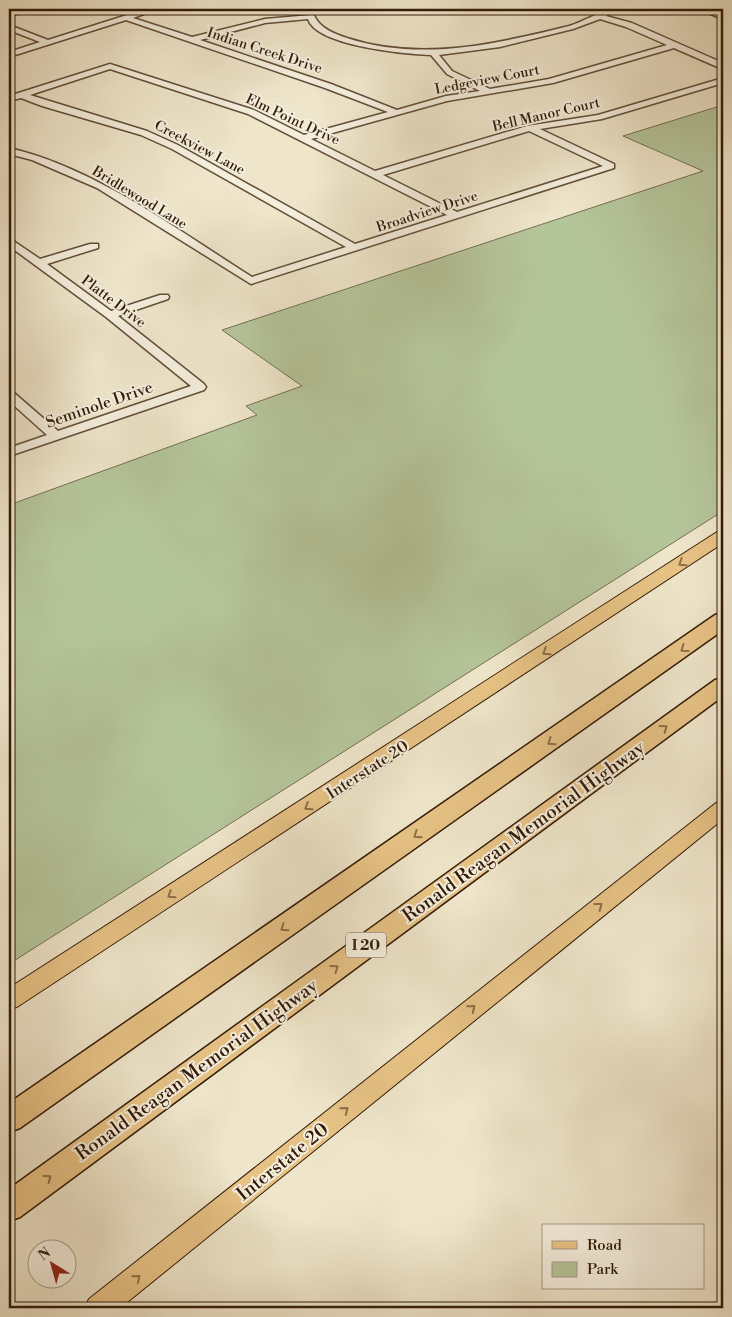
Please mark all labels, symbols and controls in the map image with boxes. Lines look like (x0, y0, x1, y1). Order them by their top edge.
street label: Indian Creek Drive (205, 24, 325, 78)
street label: Ledgeview Court (433, 61, 541, 99)
street label: Elm Point Drive (243, 90, 343, 150)
street label: Bell Manor Court (490, 94, 602, 136)
street label: Creekview Lane (151, 116, 248, 179)
street label: Bridlewood Lane (88, 162, 190, 233)
street label: Broadview Drive (373, 187, 480, 237)
street label: Platte Drive (78, 272, 149, 332)
street label: Seminole Drive (43, 377, 156, 433)
one-way arrow (679, 557, 688, 566)
one-way arrow (680, 642, 689, 652)
one-way arrow (543, 646, 552, 655)
one-way arrow (658, 725, 668, 734)
street label: Ronald Reagan Memorial Highway (398, 735, 650, 928)
street label: Interstate 20 (323, 736, 412, 804)
one-way arrow (547, 736, 556, 745)
one-way arrow (304, 801, 313, 811)
one-way arrow (413, 829, 423, 838)
one-way arrow (167, 889, 176, 899)
one-way arrow (593, 904, 602, 912)
one-way arrow (280, 922, 290, 931)
road number: I 20 (346, 932, 386, 958)
one-way arrow (329, 965, 339, 974)
street label: Ronald Reagan Memorial Highway (71, 973, 323, 1166)
one-way arrow (466, 1005, 475, 1013)
one-way arrow (339, 1107, 348, 1115)
street label: Interstate 20 (232, 1117, 334, 1206)
one-way arrow (42, 1175, 52, 1184)
legend (542, 1224, 704, 1290)
text: Road (587, 1236, 622, 1255)
north arrow (28, 1240, 78, 1290)
text: N (35, 1244, 55, 1265)
text: Park (587, 1260, 619, 1279)
one-way arrow (131, 1275, 140, 1283)

